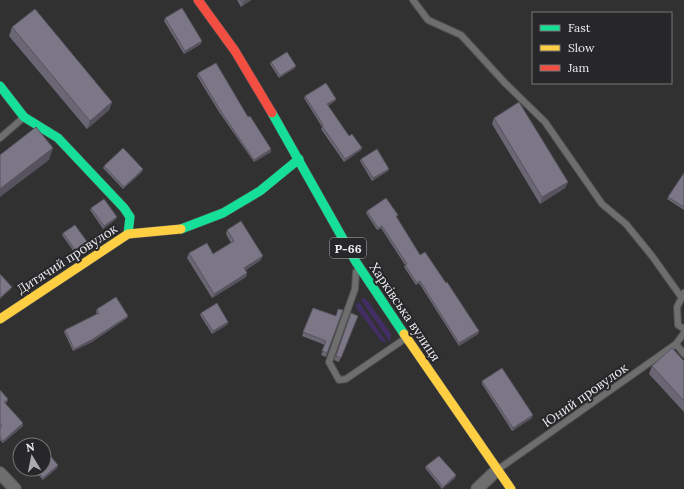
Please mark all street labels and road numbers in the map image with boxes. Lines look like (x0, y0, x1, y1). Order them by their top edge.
street label: Дитячий провулок (13, 220, 121, 298)
road number: Р-66 (330, 238, 366, 258)
street label: Харківська вулиця (366, 259, 444, 365)
street label: Юний провулок (539, 359, 631, 431)

